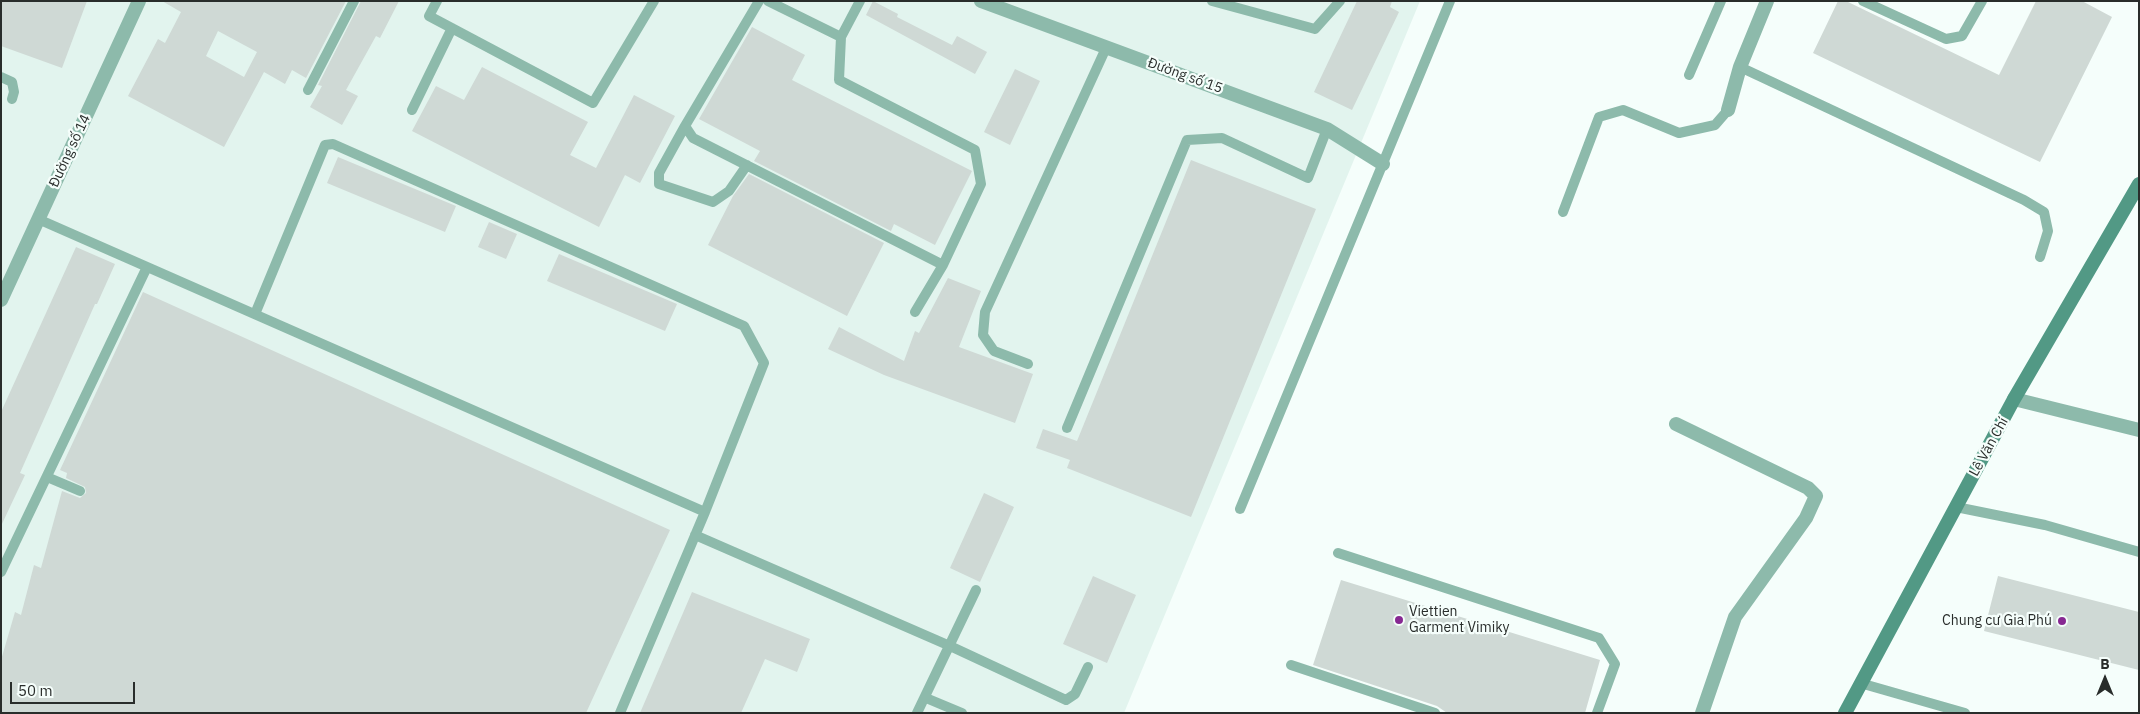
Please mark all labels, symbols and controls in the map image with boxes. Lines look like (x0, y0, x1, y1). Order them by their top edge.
street label: Đường số 15 (1145, 55, 1225, 97)
street label: Đường số 14 (46, 112, 94, 190)
street label: Lê Văn Chí (1966, 415, 2012, 479)
place label: Viettien Garment Vimiky (1409, 604, 1510, 636)
place label: Chung cư Gia Phú (1942, 613, 2052, 629)
marker: Viettien Garment Vimiky (1393, 614, 1405, 626)
marker: Chung cư Gia Phú (2056, 615, 2068, 627)
north arrow (2080, 654, 2130, 704)
text: B (2100, 655, 2110, 673)
scale bar (12, 672, 138, 704)
text: 50 m (18, 681, 53, 700)

